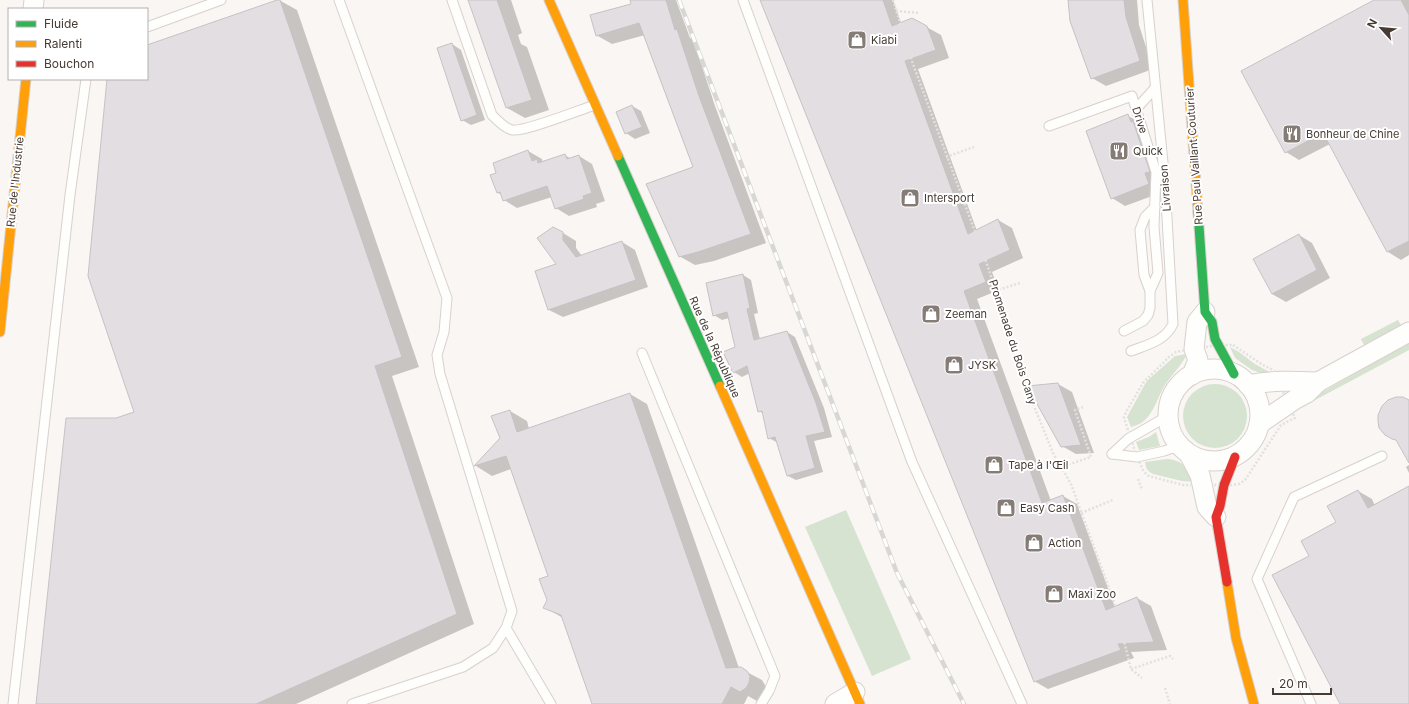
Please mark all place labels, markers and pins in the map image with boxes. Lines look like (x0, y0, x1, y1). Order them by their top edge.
shop icon: Kiabi (846, 29, 868, 51)
place label: Kiabi (871, 33, 897, 47)
restaurant icon: Bonheur de Chine (1281, 123, 1303, 145)
place label: Bonheur de Chine (1306, 127, 1399, 141)
restaurant icon: Quick (1108, 140, 1130, 162)
place label: Quick (1133, 144, 1163, 158)
shop icon: Intersport (899, 187, 921, 209)
place label: Intersport (924, 191, 975, 205)
shop icon: Zeeman (920, 303, 942, 325)
place label: Zeeman (945, 307, 987, 321)
shop icon: JYSK (943, 354, 965, 376)
place label: JYSK (968, 358, 997, 372)
shop icon: Tape à l'Œil (983, 454, 1005, 476)
place label: Tape à l'Œil (1008, 458, 1068, 472)
shop icon: Easy Cash (995, 497, 1017, 519)
place label: Easy Cash (1020, 501, 1074, 515)
shop icon: Action (1023, 532, 1045, 554)
place label: Action (1048, 536, 1081, 550)
shop icon: Maxi Zoo (1043, 583, 1065, 605)
place label: Maxi Zoo (1068, 587, 1116, 601)

